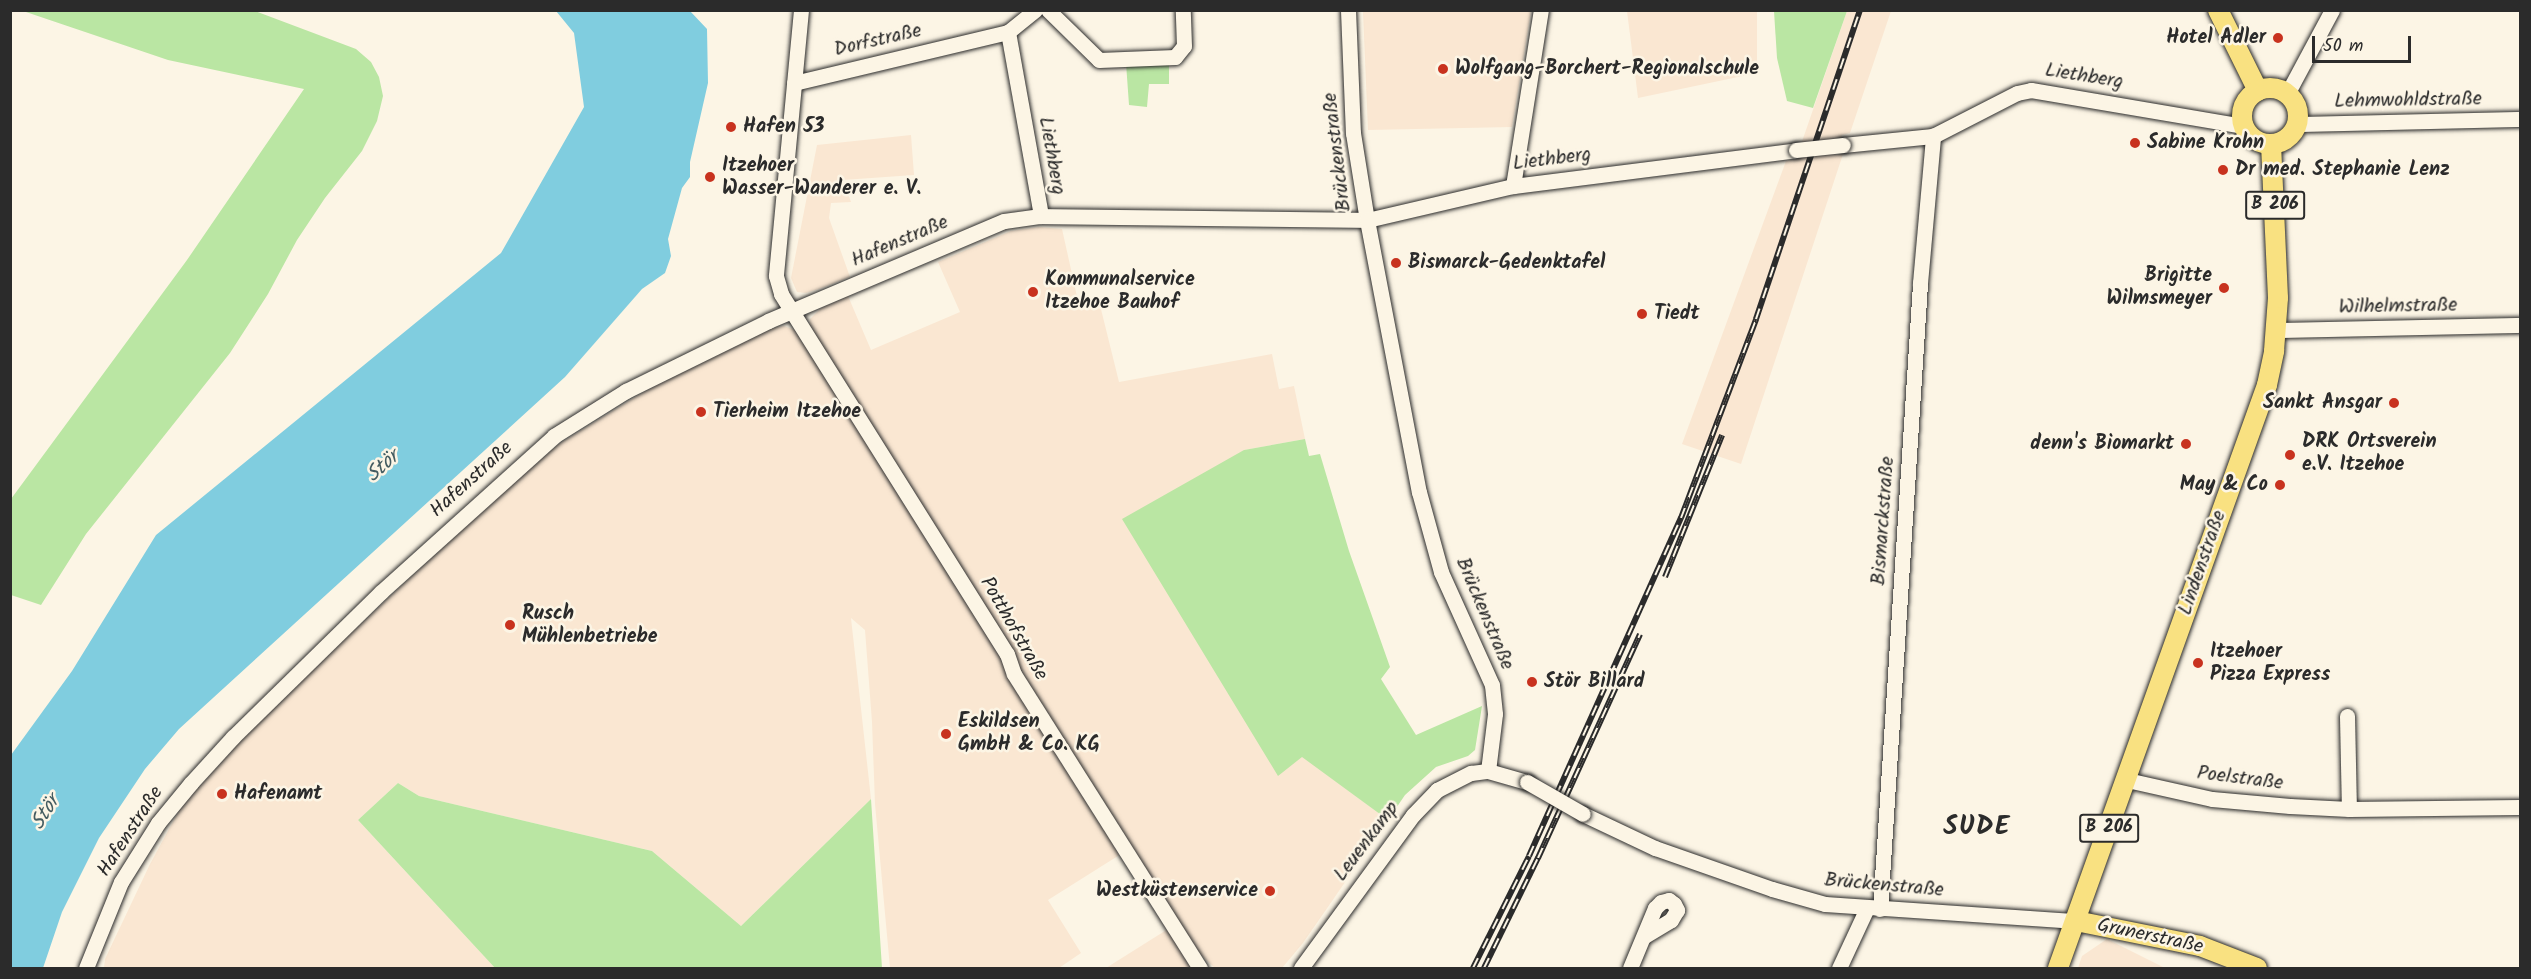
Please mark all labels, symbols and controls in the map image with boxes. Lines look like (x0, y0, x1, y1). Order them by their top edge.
street label: Dorfstraße (832, 19, 924, 63)
scale bar (2315, 24, 2414, 62)
place label: Hotel Adler (2166, 26, 2266, 50)
marker: Hotel Adler (2271, 31, 2285, 45)
text: 50 m (2323, 32, 2363, 61)
place label: Wolfgang-Borchert-Regionalschule (1455, 57, 1759, 81)
street label: Liethberg (2043, 59, 2125, 95)
marker: Wolfgang-Borchert-Regionalschule (1436, 62, 1450, 76)
street label: Lehmwohldstraße (2334, 88, 2482, 114)
street label: Brückenstraße (1319, 91, 1357, 213)
place label: Hafen 53 (743, 115, 825, 139)
street label: Liethberg (1032, 115, 1070, 197)
marker: Hafen 53 (724, 120, 738, 134)
place label: Sabine Krohn (2147, 131, 2264, 155)
marker: Sabine Krohn (2128, 136, 2142, 150)
street label: Liethberg (1511, 143, 1593, 177)
place label: Itzehoer Wasser-Wanderer e. V. (722, 154, 921, 201)
place label: Dr med. Stephanie Lenz (2235, 158, 2450, 182)
marker: Dr med. Stephanie Lenz (2216, 163, 2230, 177)
marker: Itzehoer Wasser-Wanderer e. V. (703, 170, 717, 184)
road number: B 206 (2245, 190, 2305, 220)
street label: Hafenstraße (848, 211, 952, 273)
place label: Bismarck-Gedenktafel (1408, 251, 1605, 275)
marker: Bismarck-Gedenktafel (1389, 256, 1403, 270)
place label: Brigitte Wilmsmeyer (2107, 264, 2212, 311)
place label: Kommunalservice Itzehoe Bauhof (1045, 268, 1195, 315)
marker: Brigitte Wilmsmeyer (2217, 281, 2231, 295)
marker: Kommunalservice Itzehoe Bauhof (1026, 285, 1040, 299)
street label: Wilhelmstraße (2338, 294, 2458, 320)
place label: Tiedt (1654, 302, 1700, 326)
marker: Tiedt (1635, 307, 1649, 321)
place label: Sankt Ansgar (2263, 391, 2382, 415)
marker: Sankt Ansgar (2387, 396, 2401, 410)
place label: Tierheim Itzehoe (713, 400, 861, 424)
marker: Tierheim Itzehoe (694, 405, 708, 419)
place label: DRK Ortsverein e.V. Itzehoe (2302, 431, 2437, 478)
place label: denn's Biomarkt (2030, 432, 2174, 456)
street label: Hafenstraße (426, 437, 518, 523)
marker: denn's Biomarkt (2179, 437, 2193, 451)
water label: Stör (361, 446, 405, 488)
marker: DRK Ortsverein e.V. Itzehoe (2283, 448, 2297, 462)
street label: Bismarckstraße (1868, 456, 1900, 586)
place label: May & Co (2180, 473, 2268, 497)
marker: May & Co (2273, 478, 2287, 492)
street label: Lindenstraße (2174, 508, 2232, 618)
street label: Brückenstraße (1450, 554, 1518, 674)
street label: Potthofstraße (974, 573, 1052, 685)
place label: Rusch Mühlenbetriebe (522, 602, 658, 649)
marker: Rusch Mühlenbetriebe (503, 618, 517, 632)
place label: Itzehoer Pizza Express (2210, 640, 2330, 687)
marker: Itzehoer Pizza Express (2191, 656, 2205, 670)
place label: Stör Billard (1544, 670, 1645, 694)
marker: Stör Billard (1525, 675, 1539, 689)
place label: Eskildsen GmbH & Co. KG (958, 710, 1100, 757)
marker: Eskildsen GmbH & Co. KG (939, 727, 953, 741)
street label: Poelstraße (2195, 762, 2285, 796)
street label: Hafenstraße (93, 782, 169, 882)
place label: Hafenamt (234, 782, 322, 806)
marker: Hafenamt (215, 787, 229, 801)
water label: Stör (26, 791, 66, 835)
street label: Leuenkamp (1329, 797, 1405, 887)
district label: SUDE (1943, 812, 2011, 844)
road number: B 206 (2079, 813, 2139, 843)
street label: Brückenstraße (1823, 869, 1945, 903)
place label: Westküstenservice (1096, 879, 1258, 903)
marker: Westküstenservice (1263, 884, 1277, 898)
street label: Grunerstraße (2095, 914, 2205, 960)

